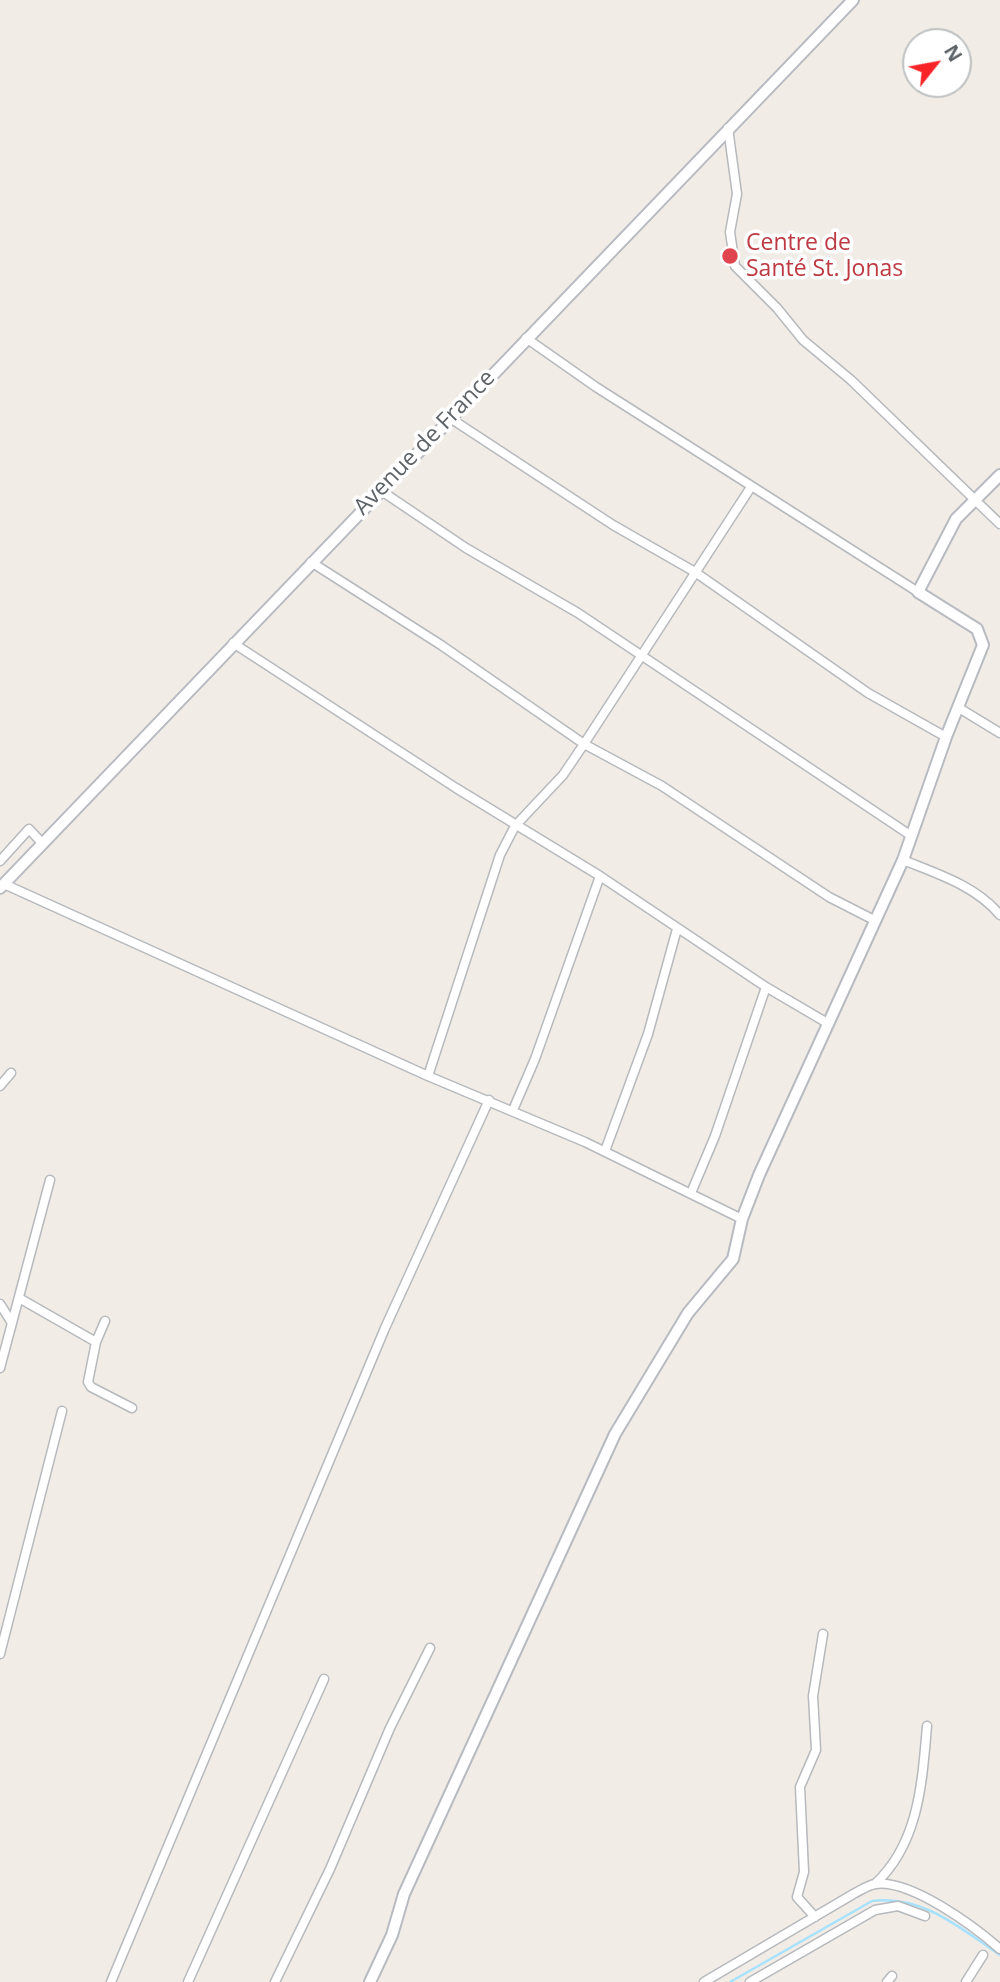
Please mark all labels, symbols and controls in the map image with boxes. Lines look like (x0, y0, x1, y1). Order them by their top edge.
north arrow (902, 28, 972, 98)
text: N (938, 40, 968, 67)
place label: Centre de Santé St. Jonas (746, 229, 903, 283)
marker: Centre de Santé St. Jonas (720, 246, 740, 266)
street label: Avenue de France (349, 365, 501, 521)

